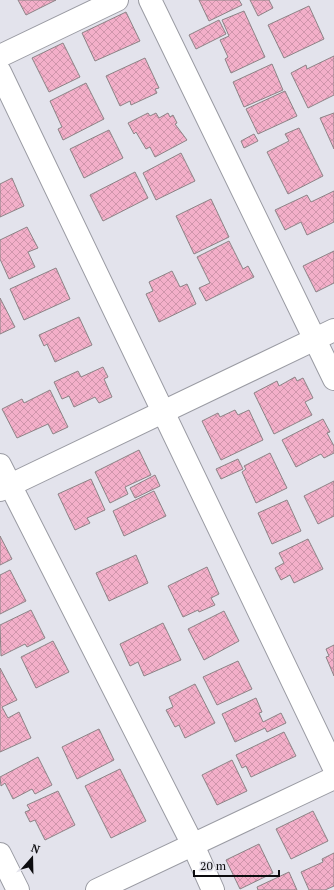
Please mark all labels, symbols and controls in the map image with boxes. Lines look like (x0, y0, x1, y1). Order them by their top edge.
north arrow (12, 838, 52, 878)
text: N (29, 841, 42, 857)
scale bar (194, 852, 279, 878)
text: 20 m (200, 858, 227, 873)

